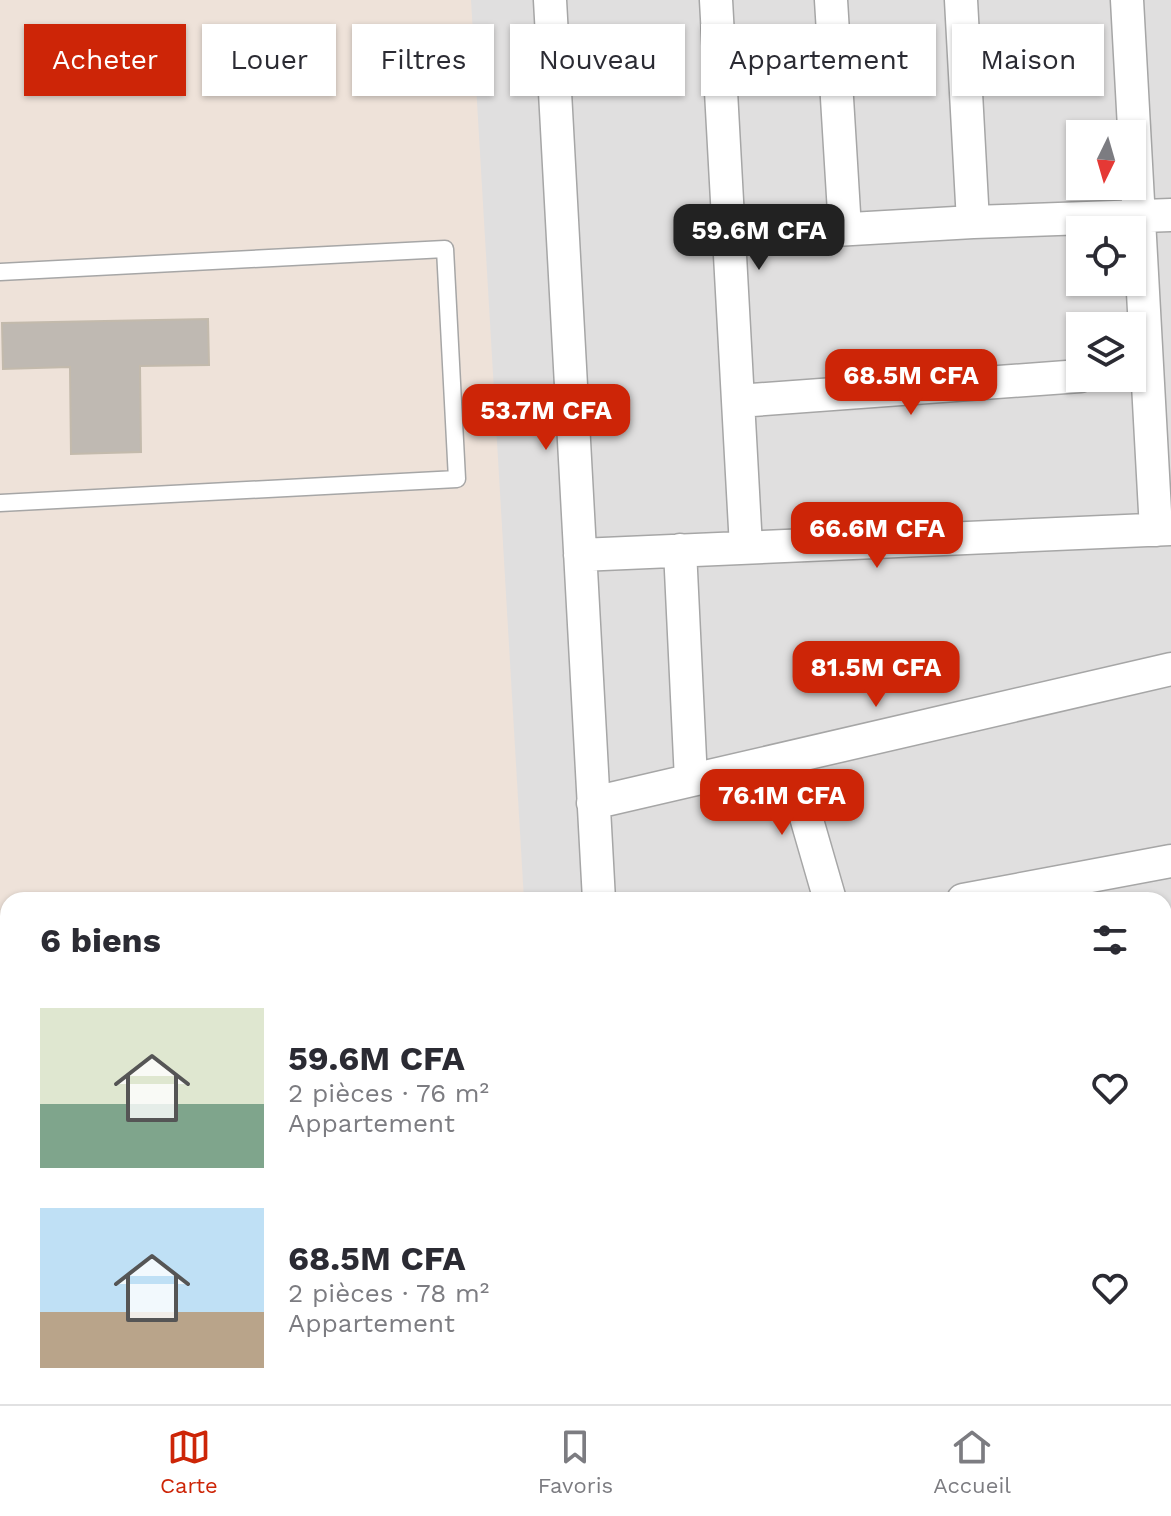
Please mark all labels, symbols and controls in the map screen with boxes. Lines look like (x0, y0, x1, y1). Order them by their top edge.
chip: Acheter (24, 24, 186, 96)
chip: Louer (202, 24, 336, 96)
chip: Filtres (352, 24, 494, 96)
chip: Nouveau (510, 24, 685, 96)
chip: Appartement (701, 24, 936, 96)
chip: Maison (952, 24, 1104, 96)
north arrow (1066, 120, 1146, 200)
map controls (1066, 120, 1146, 392)
pin: 59.6M CFA (667, 204, 851, 272)
text: 59.6M CFA (691, 215, 827, 245)
button: locate (1066, 216, 1146, 296)
button: layers (1066, 312, 1146, 392)
pin: 68.5M CFA (819, 349, 1003, 417)
text: 68.5M CFA (843, 360, 979, 390)
pin: 53.7M CFA (454, 384, 638, 452)
text: 53.7M CFA (480, 395, 612, 425)
pin: 66.6M CFA (785, 502, 969, 570)
text: 66.6M CFA (809, 513, 945, 543)
pin: 81.5M CFA (784, 641, 968, 709)
text: 81.5M CFA (811, 652, 941, 682)
pin: 76.1M CFA (690, 769, 874, 837)
text: 76.1M CFA (718, 780, 846, 810)
icon: filters (1088, 918, 1132, 962)
text: 6 biens (40, 920, 161, 960)
text: 59.6M CFA (288, 1038, 465, 1078)
icon: home (104, 1040, 200, 1136)
icon: heart (1088, 1066, 1132, 1110)
text: 2 pièces · 76 m² (288, 1078, 489, 1108)
text: Appartement (288, 1108, 455, 1138)
text: 68.5M CFA (288, 1238, 465, 1278)
icon: home (104, 1240, 200, 1336)
icon: heart (1088, 1266, 1132, 1310)
text: 2 pièces · 78 m² (288, 1278, 489, 1308)
text: Appartement (288, 1308, 455, 1338)
tab: Carte (160, 1425, 218, 1498)
tab: Favoris (538, 1425, 613, 1498)
tab: Accueil (933, 1425, 1011, 1498)

